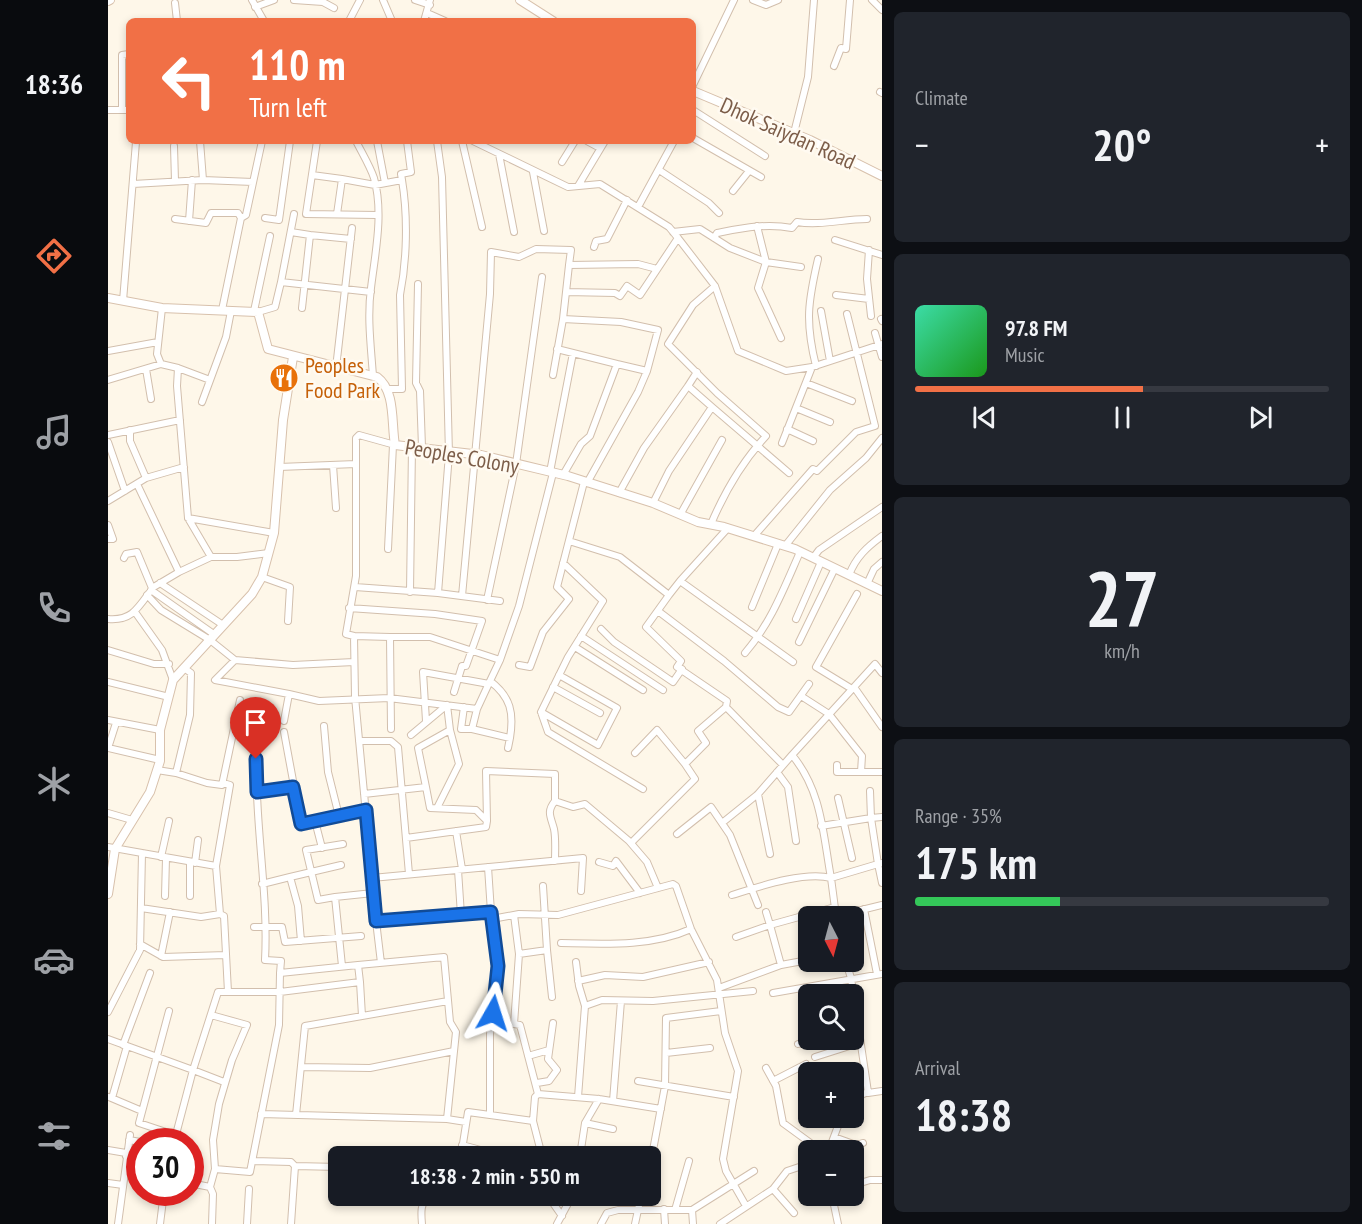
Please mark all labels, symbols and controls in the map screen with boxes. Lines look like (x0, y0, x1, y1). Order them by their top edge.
text: 110 m (249, 37, 346, 92)
icon: left (150, 42, 228, 120)
text: 18:36 (25, 67, 83, 101)
text: Climate (915, 85, 968, 111)
text: Turn left (249, 90, 327, 124)
street label: Dhok Saiydan Road (716, 91, 860, 175)
text: 20° (1092, 115, 1152, 173)
text: − (915, 123, 929, 166)
text: + (1315, 123, 1329, 166)
icon: directions (33, 235, 75, 277)
text: 97.8 FM (1005, 314, 1067, 342)
text: Music (1005, 342, 1045, 368)
place label: Peoples Food Park (305, 351, 380, 404)
restaurant icon: Peoples Food Park (268, 362, 300, 394)
icon: previous (968, 401, 1001, 434)
icon: pause (1106, 401, 1139, 434)
icon: next (1244, 401, 1277, 434)
icon: music (33, 411, 75, 453)
street label: Peoples Colony (403, 432, 522, 480)
text: 27 (1085, 548, 1159, 649)
icon: phone (33, 587, 75, 629)
text: km/h (1104, 638, 1140, 664)
pin (230, 697, 281, 759)
icon: arrive (239, 706, 272, 739)
icon: climate (33, 763, 75, 805)
text: Range · 35% (915, 803, 1002, 829)
text: 175 km (915, 833, 1037, 891)
north arrow (798, 906, 864, 972)
map controls (798, 906, 864, 1206)
icon: car (33, 939, 75, 981)
position arrow (461, 981, 525, 1045)
button: search (798, 984, 864, 1050)
text: Arrival (915, 1055, 960, 1081)
button: + (798, 1062, 864, 1128)
text: 18:38 (915, 1085, 1012, 1143)
icon: filters (33, 1115, 75, 1157)
speed limit sign: 30 (126, 1128, 204, 1206)
button: − (798, 1140, 864, 1206)
text: 18:38 · 2 min · 550 m (409, 1162, 580, 1190)

